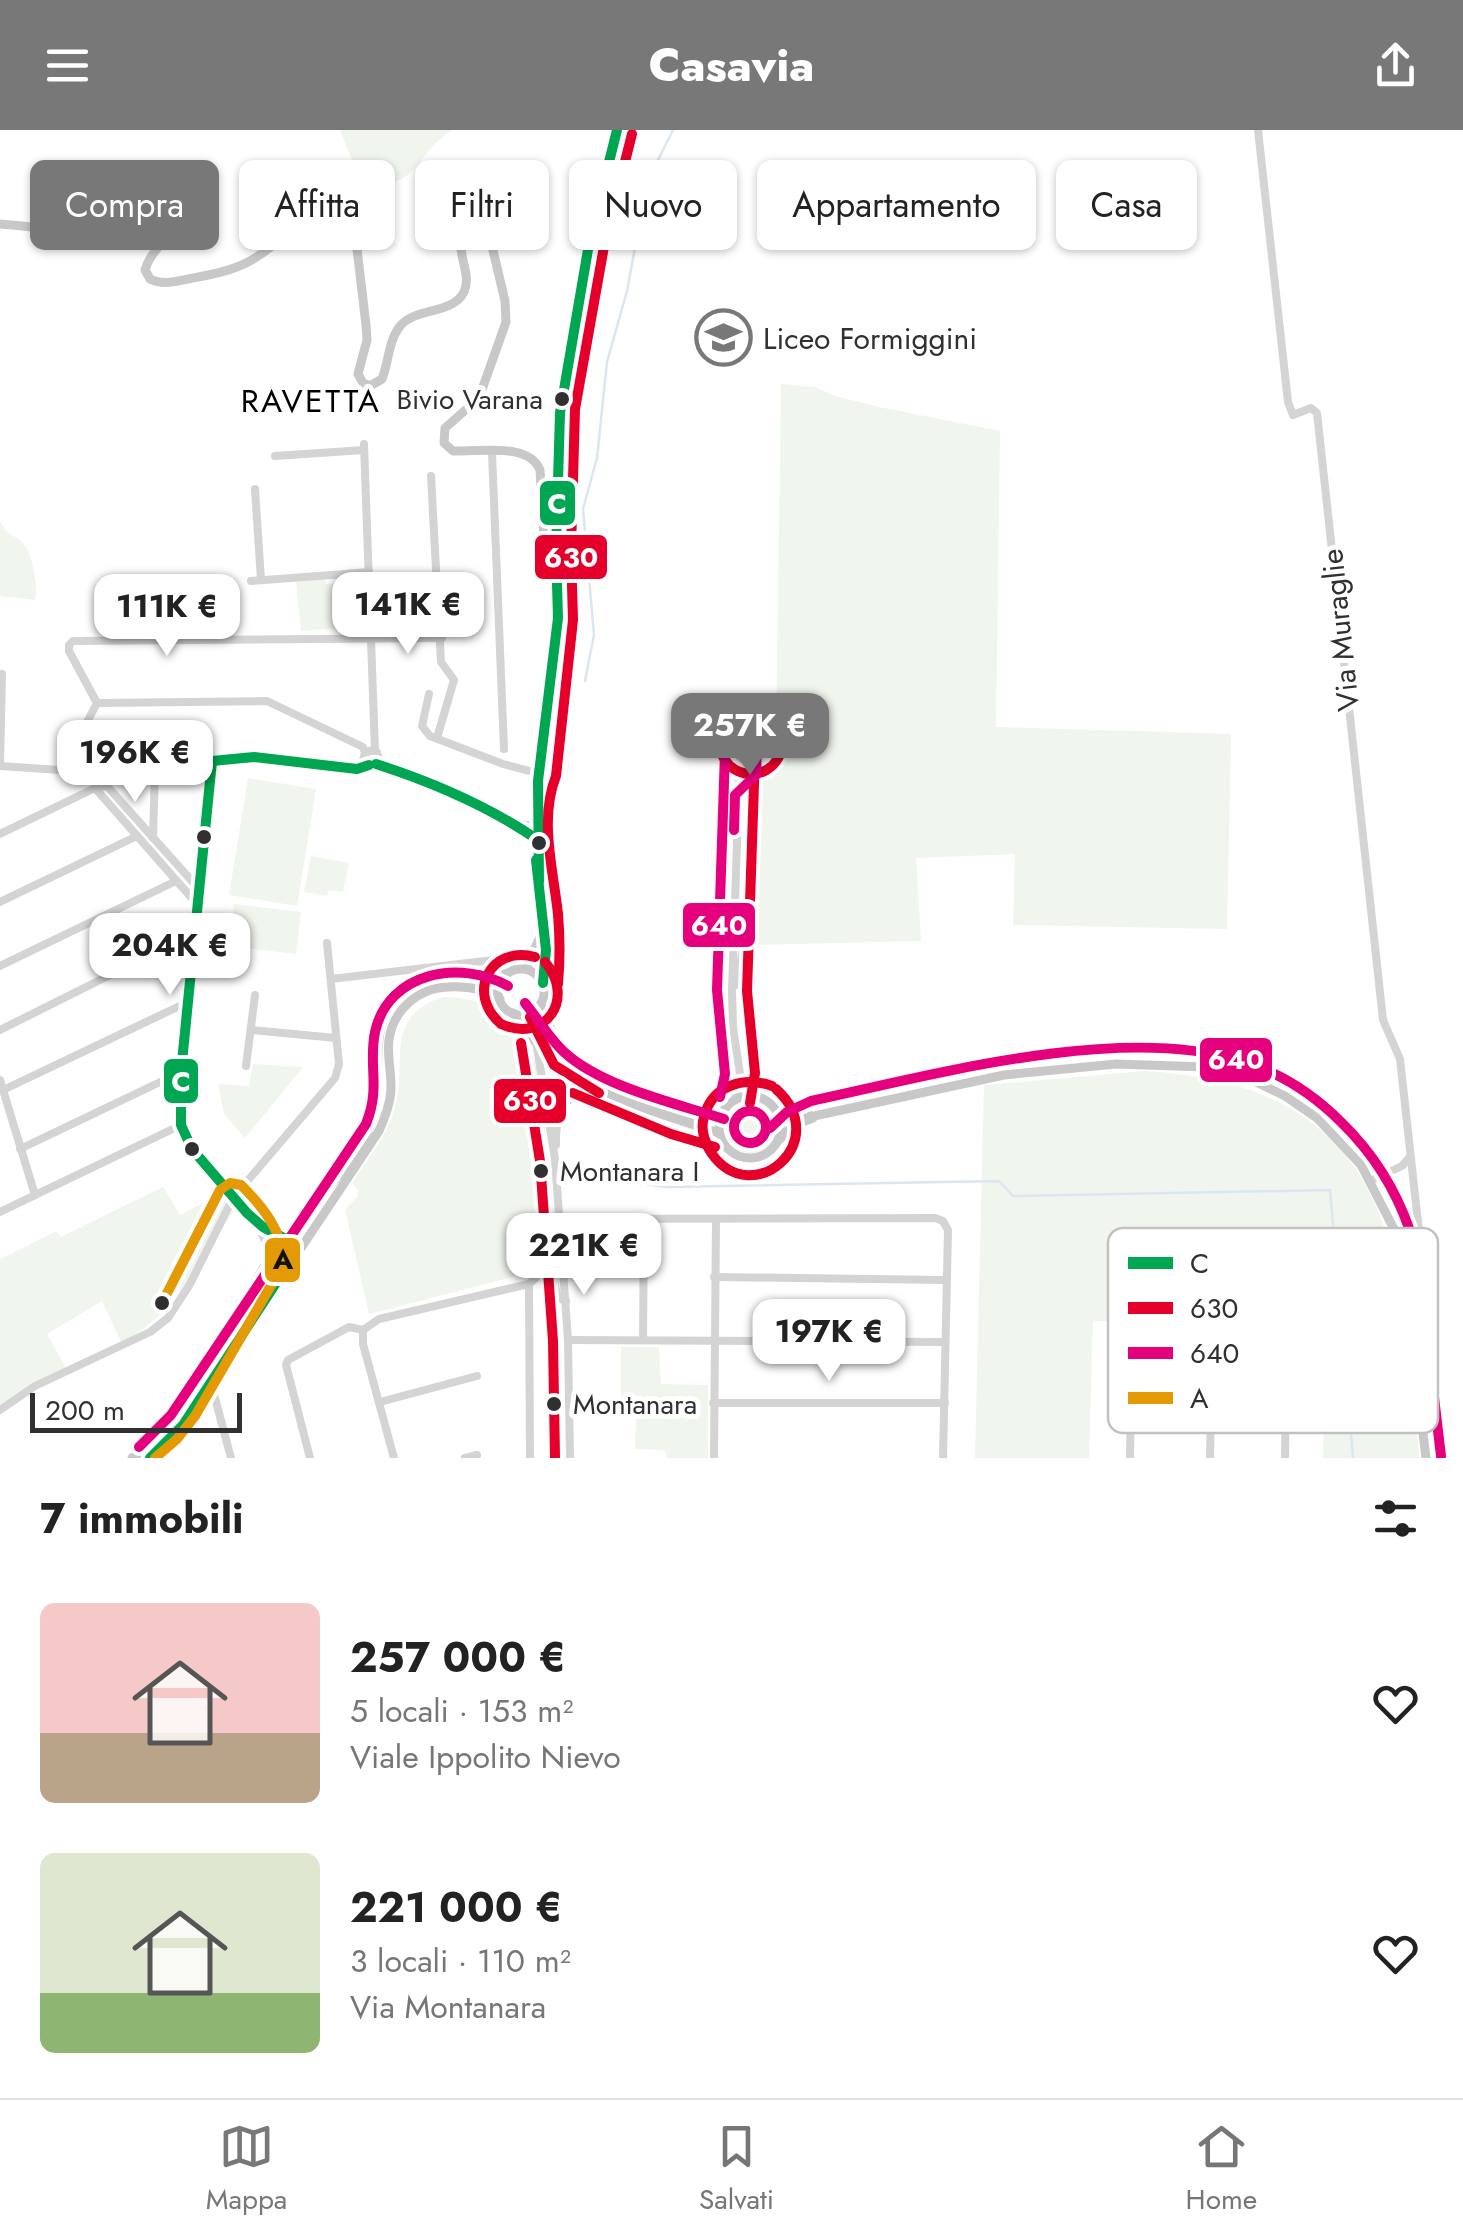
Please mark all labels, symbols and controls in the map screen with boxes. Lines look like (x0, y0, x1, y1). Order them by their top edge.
text: Casavia (649, 33, 814, 98)
icon: menu (40, 38, 95, 93)
icon: share (1368, 38, 1423, 93)
chip: Compra (30, 160, 219, 250)
chip: Affitta (239, 160, 395, 250)
chip: Filtri (415, 160, 549, 250)
chip: Nuovo (569, 160, 737, 250)
chip: Appartamento (757, 160, 1036, 250)
chip: Casa (1056, 160, 1197, 250)
school or university icon: Liceo Formiggini (694, 308, 754, 368)
place label: Liceo Formiggini (763, 317, 977, 360)
district label: RAVETTA (241, 378, 381, 424)
place label: Bivio Varana (396, 379, 543, 420)
marker: Bivio Varana (552, 389, 572, 409)
line badge: C (538, 479, 577, 527)
text: C (547, 483, 567, 524)
line badge: 630 (533, 533, 609, 581)
text: 630 (544, 537, 598, 578)
street label: Via Muraglie (1310, 547, 1370, 713)
pin: 141K € (327, 572, 489, 657)
pin: 111K € (86, 574, 248, 659)
text: 141K € (354, 581, 462, 627)
text: 111K € (116, 583, 218, 629)
pin: 257K € (669, 693, 831, 778)
text: 257K € (693, 702, 807, 748)
pin: 196K € (54, 720, 216, 805)
text: 196K € (79, 729, 191, 775)
unlabelled marker (194, 827, 214, 847)
unlabelled marker (529, 833, 549, 853)
line badge: 640 (681, 901, 757, 949)
text: 640 (691, 905, 747, 946)
pin: 204K € (89, 913, 251, 998)
text: 204K € (111, 922, 229, 968)
line badge: 640 (1198, 1036, 1274, 1084)
text: 640 (1208, 1039, 1264, 1080)
line badge: C (162, 1057, 200, 1105)
text: C (171, 1061, 191, 1102)
line badge: 630 (492, 1077, 568, 1125)
text: 630 (503, 1080, 557, 1121)
unlabelled marker (182, 1139, 202, 1159)
place label: Montanara I (560, 1151, 699, 1192)
marker: Montanara I (531, 1161, 551, 1181)
pin: 221K € (503, 1213, 665, 1298)
text: 221K € (528, 1222, 640, 1268)
legend (1108, 1228, 1438, 1433)
line badge: A (263, 1236, 302, 1284)
text: A (272, 1239, 294, 1280)
text: C (1190, 1243, 1209, 1284)
text: 630 (1190, 1288, 1238, 1329)
unlabelled marker (152, 1293, 172, 1313)
pin: 197K € (748, 1299, 910, 1384)
text: 197K € (775, 1308, 883, 1354)
text: 640 (1190, 1333, 1239, 1374)
text: A (1190, 1378, 1209, 1419)
place label: Montanara (573, 1384, 697, 1425)
scale bar (30, 1388, 242, 1432)
text: 200 m (45, 1390, 125, 1431)
marker: Montanara (544, 1394, 564, 1414)
text: 7 immobili (40, 1488, 244, 1549)
icon: filters (1368, 1491, 1423, 1546)
text: 257 000 € (350, 1627, 566, 1688)
icon: home (120, 1643, 240, 1763)
icon: heart (1368, 1676, 1423, 1731)
text: 5 locali · 153 m² (350, 1688, 573, 1734)
text: Viale Ippolito Nievo (350, 1734, 621, 1780)
text: 221 000 € (350, 1877, 563, 1938)
icon: home (120, 1893, 240, 2013)
icon: heart (1368, 1926, 1423, 1981)
text: 3 locali · 110 m² (350, 1938, 571, 1984)
text: Via Montanara (350, 1984, 546, 2030)
tab: Mappa (206, 2119, 287, 2220)
tab: Salvati (699, 2119, 774, 2220)
tab: Home (1186, 2119, 1257, 2220)

